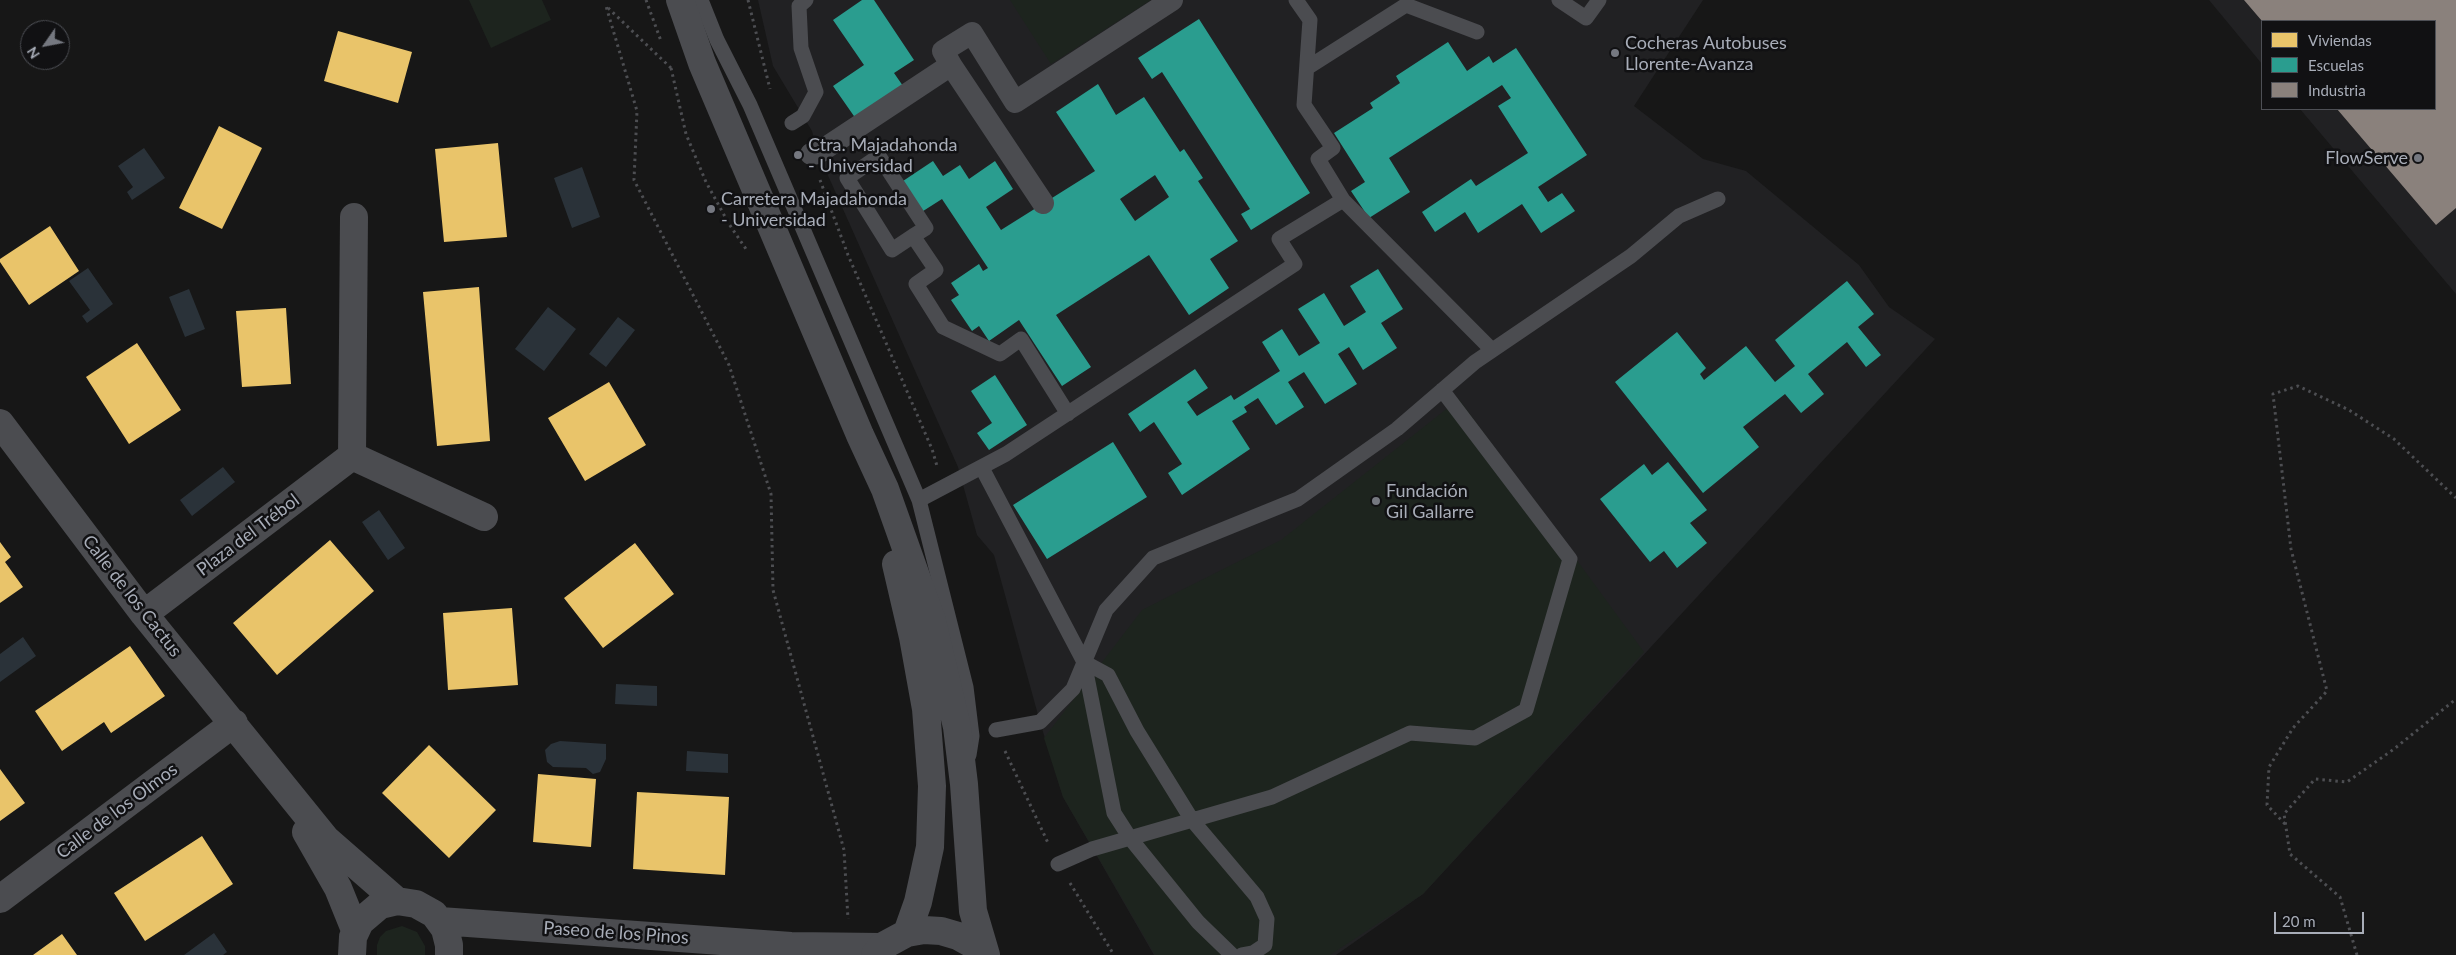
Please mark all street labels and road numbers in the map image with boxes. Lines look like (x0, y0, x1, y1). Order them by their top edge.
street label: Plaza del Trébol (192, 489, 304, 581)
street label: Calle de los Cactus (78, 531, 186, 661)
street label: Calle de los Olmos (52, 758, 182, 864)
street label: Paseo de los Pinos (543, 917, 689, 949)

